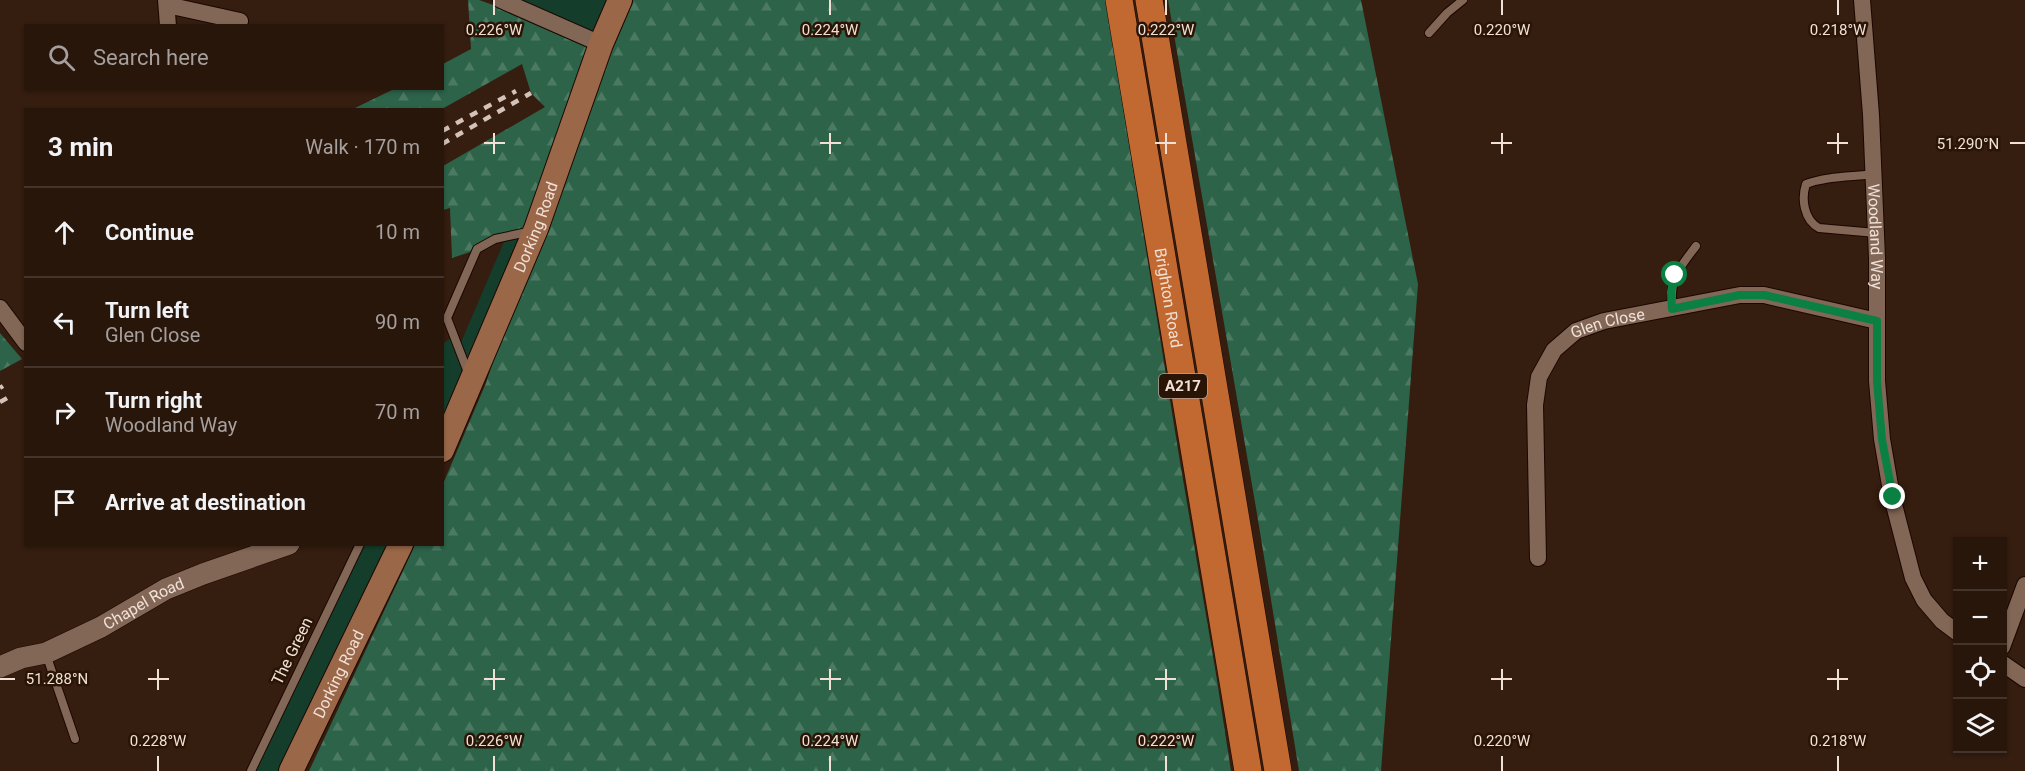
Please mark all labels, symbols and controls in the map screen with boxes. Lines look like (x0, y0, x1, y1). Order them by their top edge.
text: 0.226°W (466, 21, 522, 39)
text: 0.224°W (802, 21, 858, 39)
text: 0.222°W (1138, 21, 1194, 39)
text: 0.220°W (1474, 21, 1530, 39)
text: 0.218°W (1810, 21, 1866, 39)
search box (24, 24, 444, 90)
icon: search (45, 41, 78, 74)
text: Search here (93, 45, 209, 70)
text: 3 min (48, 132, 113, 162)
text: Walk · 170 m (305, 135, 420, 159)
text: 51.290°N (1937, 135, 1999, 153)
street label: Dorking Road (509, 179, 561, 275)
street label: Woodland Way (1864, 183, 1887, 290)
icon: ahead (48, 216, 81, 249)
text: Continue (105, 220, 194, 245)
text: 10 m (375, 220, 420, 244)
street label: Brighton Road (1151, 247, 1187, 349)
route start (1661, 261, 1687, 287)
text: Turn left (105, 298, 189, 323)
street label: Glen Close (1568, 304, 1646, 342)
icon: left (48, 306, 81, 339)
text: 90 m (375, 310, 420, 334)
text: Glen Close (105, 323, 200, 347)
road number: A217 (1159, 374, 1207, 398)
text: Turn right (105, 388, 202, 413)
icon: right (48, 396, 81, 429)
text: 70 m (375, 400, 420, 424)
text: Woodland Way (105, 413, 237, 437)
route end (1879, 483, 1905, 509)
icon: arrive (48, 486, 81, 519)
text: Arrive at destination (105, 490, 306, 515)
map controls (1953, 537, 2007, 753)
button: + (1953, 537, 2007, 591)
street label: Chapel Road (100, 573, 187, 633)
button: − (1953, 591, 2007, 645)
street label: The Green (268, 614, 316, 688)
street label: Dorking Road (309, 627, 367, 721)
button: locate (1953, 645, 2007, 699)
text: 51.288°N (26, 670, 88, 688)
button: layers (1953, 699, 2007, 753)
text: 0.228°W (130, 732, 186, 750)
text: 0.226°W (466, 732, 522, 750)
text: 0.224°W (802, 732, 858, 750)
text: 0.222°W (1138, 732, 1194, 750)
text: 0.220°W (1474, 732, 1530, 750)
text: 0.218°W (1810, 732, 1866, 750)

